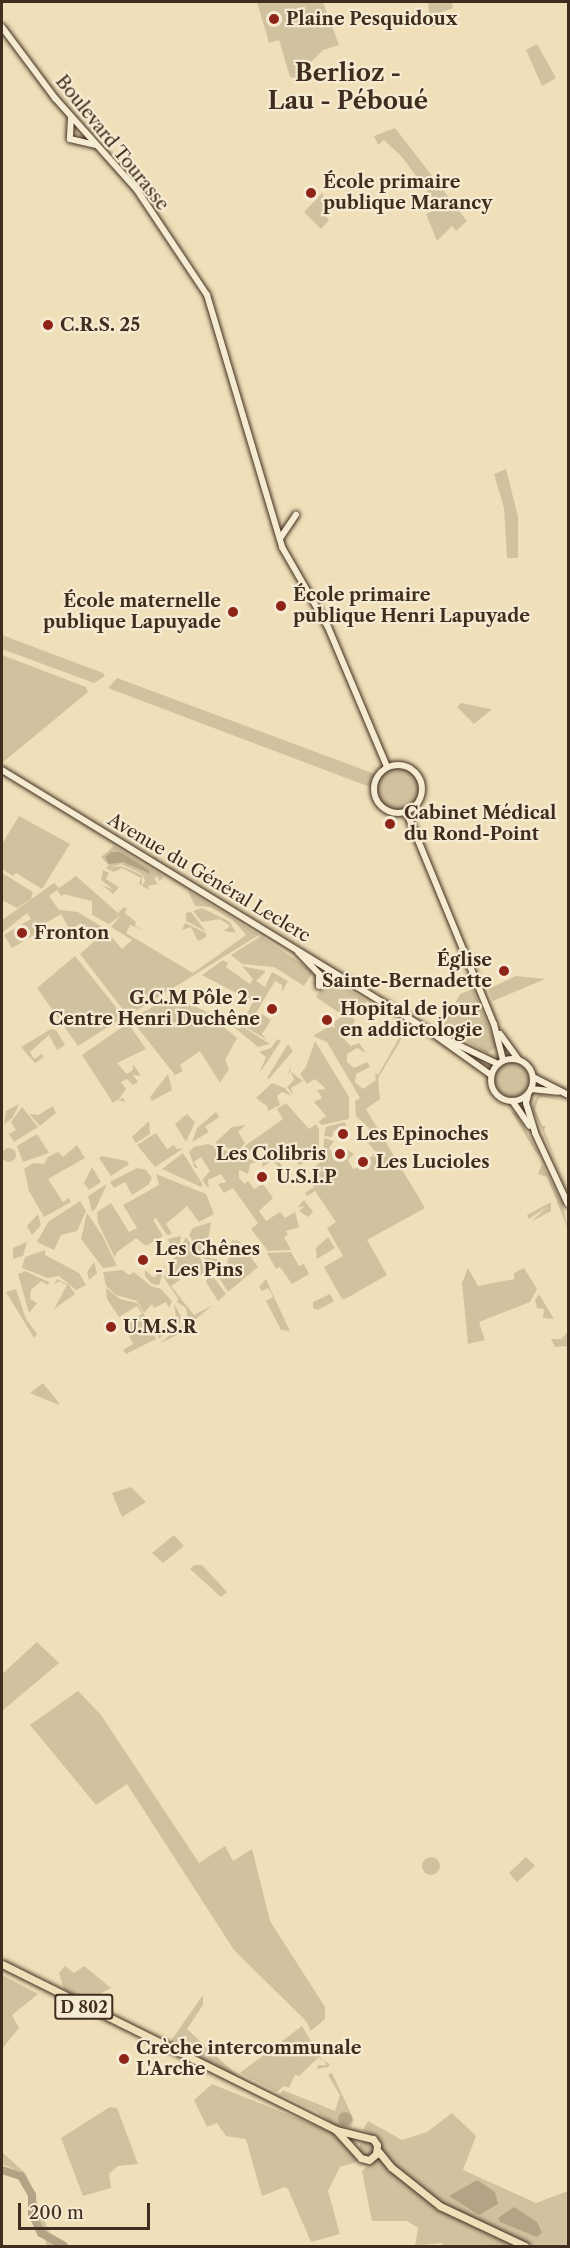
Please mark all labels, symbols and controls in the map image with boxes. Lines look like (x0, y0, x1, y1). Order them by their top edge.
place label: Plaine Pesquidoux (286, 8, 457, 30)
marker: Plaine Pesquidoux (267, 12, 281, 26)
district label: Berlioz - Lau - Péboué (268, 59, 428, 115)
street label: Boulevard Tourasse (51, 71, 173, 215)
place label: École primaire publique Marancy (323, 172, 492, 214)
marker: École primaire publique Marancy (304, 186, 318, 200)
place label: C.R.S. 25 (60, 314, 140, 336)
marker: C.R.S. 25 (41, 318, 55, 332)
place label: École primaire publique Henri Lapuyade (293, 585, 530, 628)
place label: École maternelle publique Lapuyade (43, 591, 221, 634)
marker: École primaire publique Henri Lapuyade (274, 599, 288, 613)
marker: École maternelle publique Lapuyade (226, 605, 240, 619)
place label: Cabinet Médical du Rond-Point (404, 803, 556, 846)
street label: Avenue du Général Leclerc (104, 809, 314, 947)
marker: Cabinet Médical du Rond-Point (381, 815, 399, 833)
place label: Fronton (34, 922, 109, 944)
marker: Fronton (15, 926, 29, 940)
place label: Église Sainte-Bernadette (322, 950, 492, 992)
marker: Église Sainte-Bernadette (497, 964, 511, 978)
place label: G.C.M Pôle 2 - Centre Henri Duchêne (49, 988, 260, 1030)
place label: Hopital de jour en addictologie (340, 999, 482, 1042)
marker: G.C.M Pôle 2 - Centre Henri Duchêne (265, 1002, 279, 1016)
marker: Hopital de jour en addictologie (318, 1011, 336, 1029)
place label: Les Epinoches (356, 1123, 489, 1145)
marker: Les Epinoches (334, 1125, 352, 1143)
place label: Les Colibris (216, 1143, 326, 1165)
marker: Les Colibris (331, 1145, 349, 1163)
place label: Les Lucioles (376, 1151, 490, 1173)
marker: Les Lucioles (354, 1153, 372, 1171)
place label: U.S.I.P (276, 1166, 337, 1188)
marker: U.S.I.P (253, 1168, 271, 1186)
place label: Les Chênes - Les Pins (155, 1239, 260, 1282)
marker: Les Chênes - Les Pins (136, 1253, 150, 1267)
place label: U.M.S.R (123, 1316, 197, 1338)
marker: U.M.S.R (104, 1320, 118, 1334)
road number: D 802 (54, 1994, 114, 2020)
place label: Crèche intercommunale L'Arche (136, 2038, 362, 2080)
marker: Crèche intercommunale L'Arche (117, 2052, 131, 2066)
scale bar (21, 2191, 153, 2229)
text: 200 m (29, 2202, 84, 2224)

